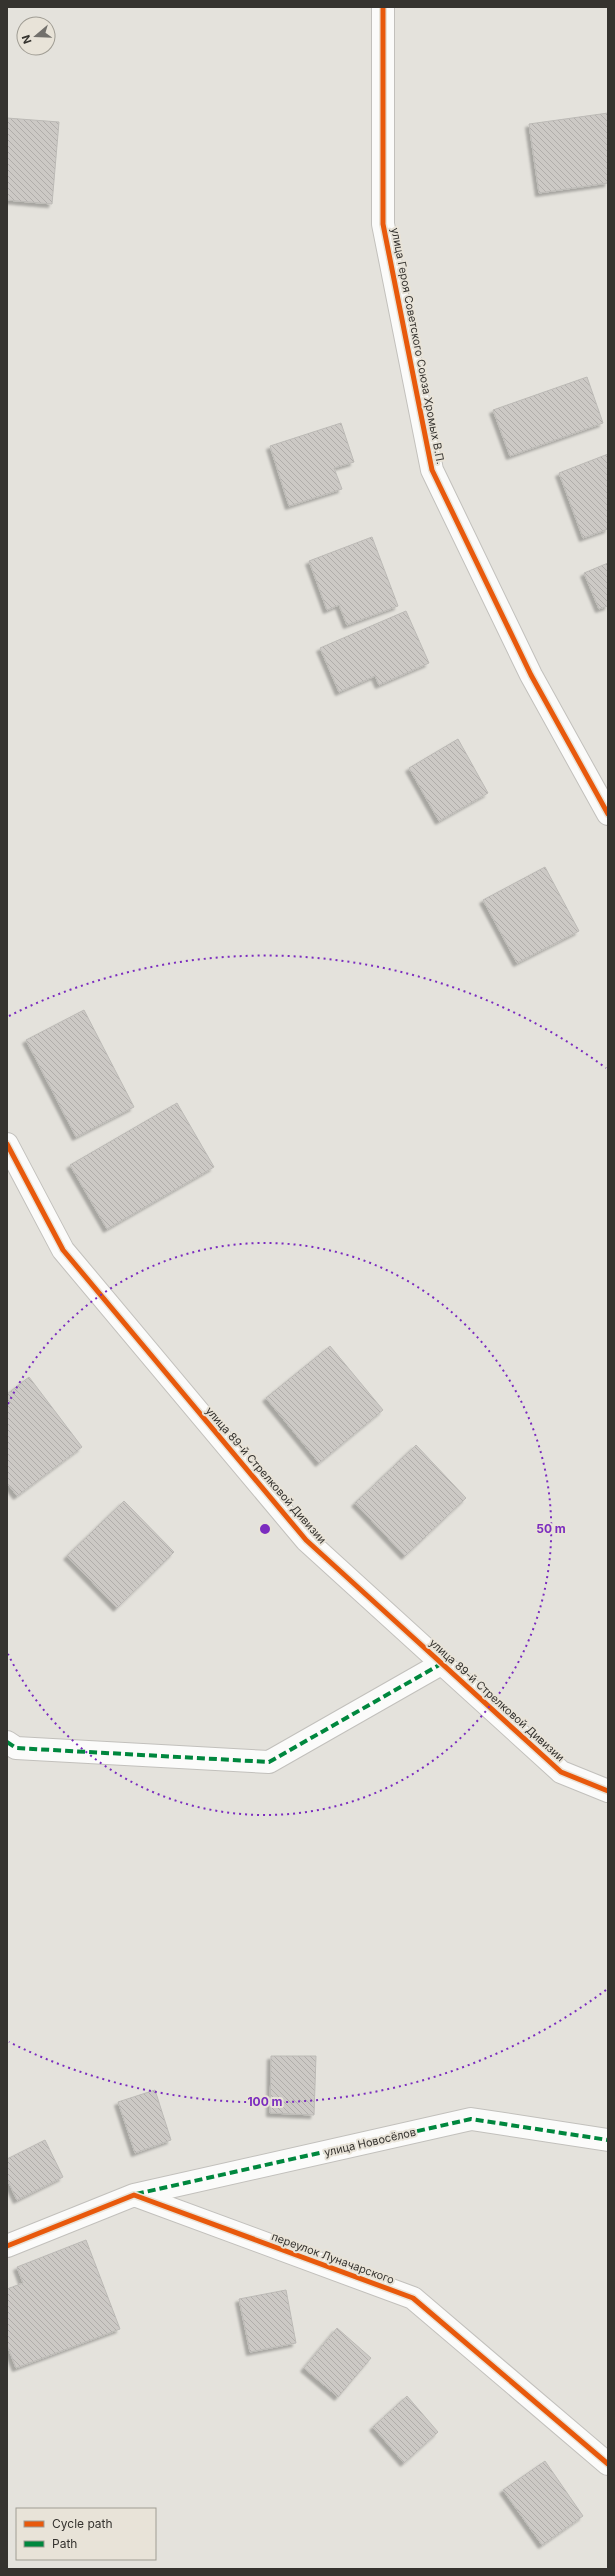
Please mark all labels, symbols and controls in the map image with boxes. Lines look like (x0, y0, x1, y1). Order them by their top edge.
north arrow (16, 16, 56, 56)
text: N (19, 33, 35, 46)
street label: улица Героя Советского Союза Хромых В.П. (388, 227, 448, 465)
street label: улица 89-й Стрелковой Дивизии (203, 1404, 329, 1546)
text: 50 m (536, 1521, 566, 1536)
centre of rings (258, 1522, 272, 1536)
street label: улица 89-й Стрелковой Дивизии (427, 1636, 567, 1764)
text: 100 m (247, 2094, 283, 2109)
street label: улица Новосёлов (323, 2125, 417, 2159)
street label: переулок Луначарского (270, 2229, 397, 2287)
legend (16, 2508, 156, 2560)
text: Cycle path (52, 2516, 113, 2531)
text: Path (52, 2536, 77, 2551)

